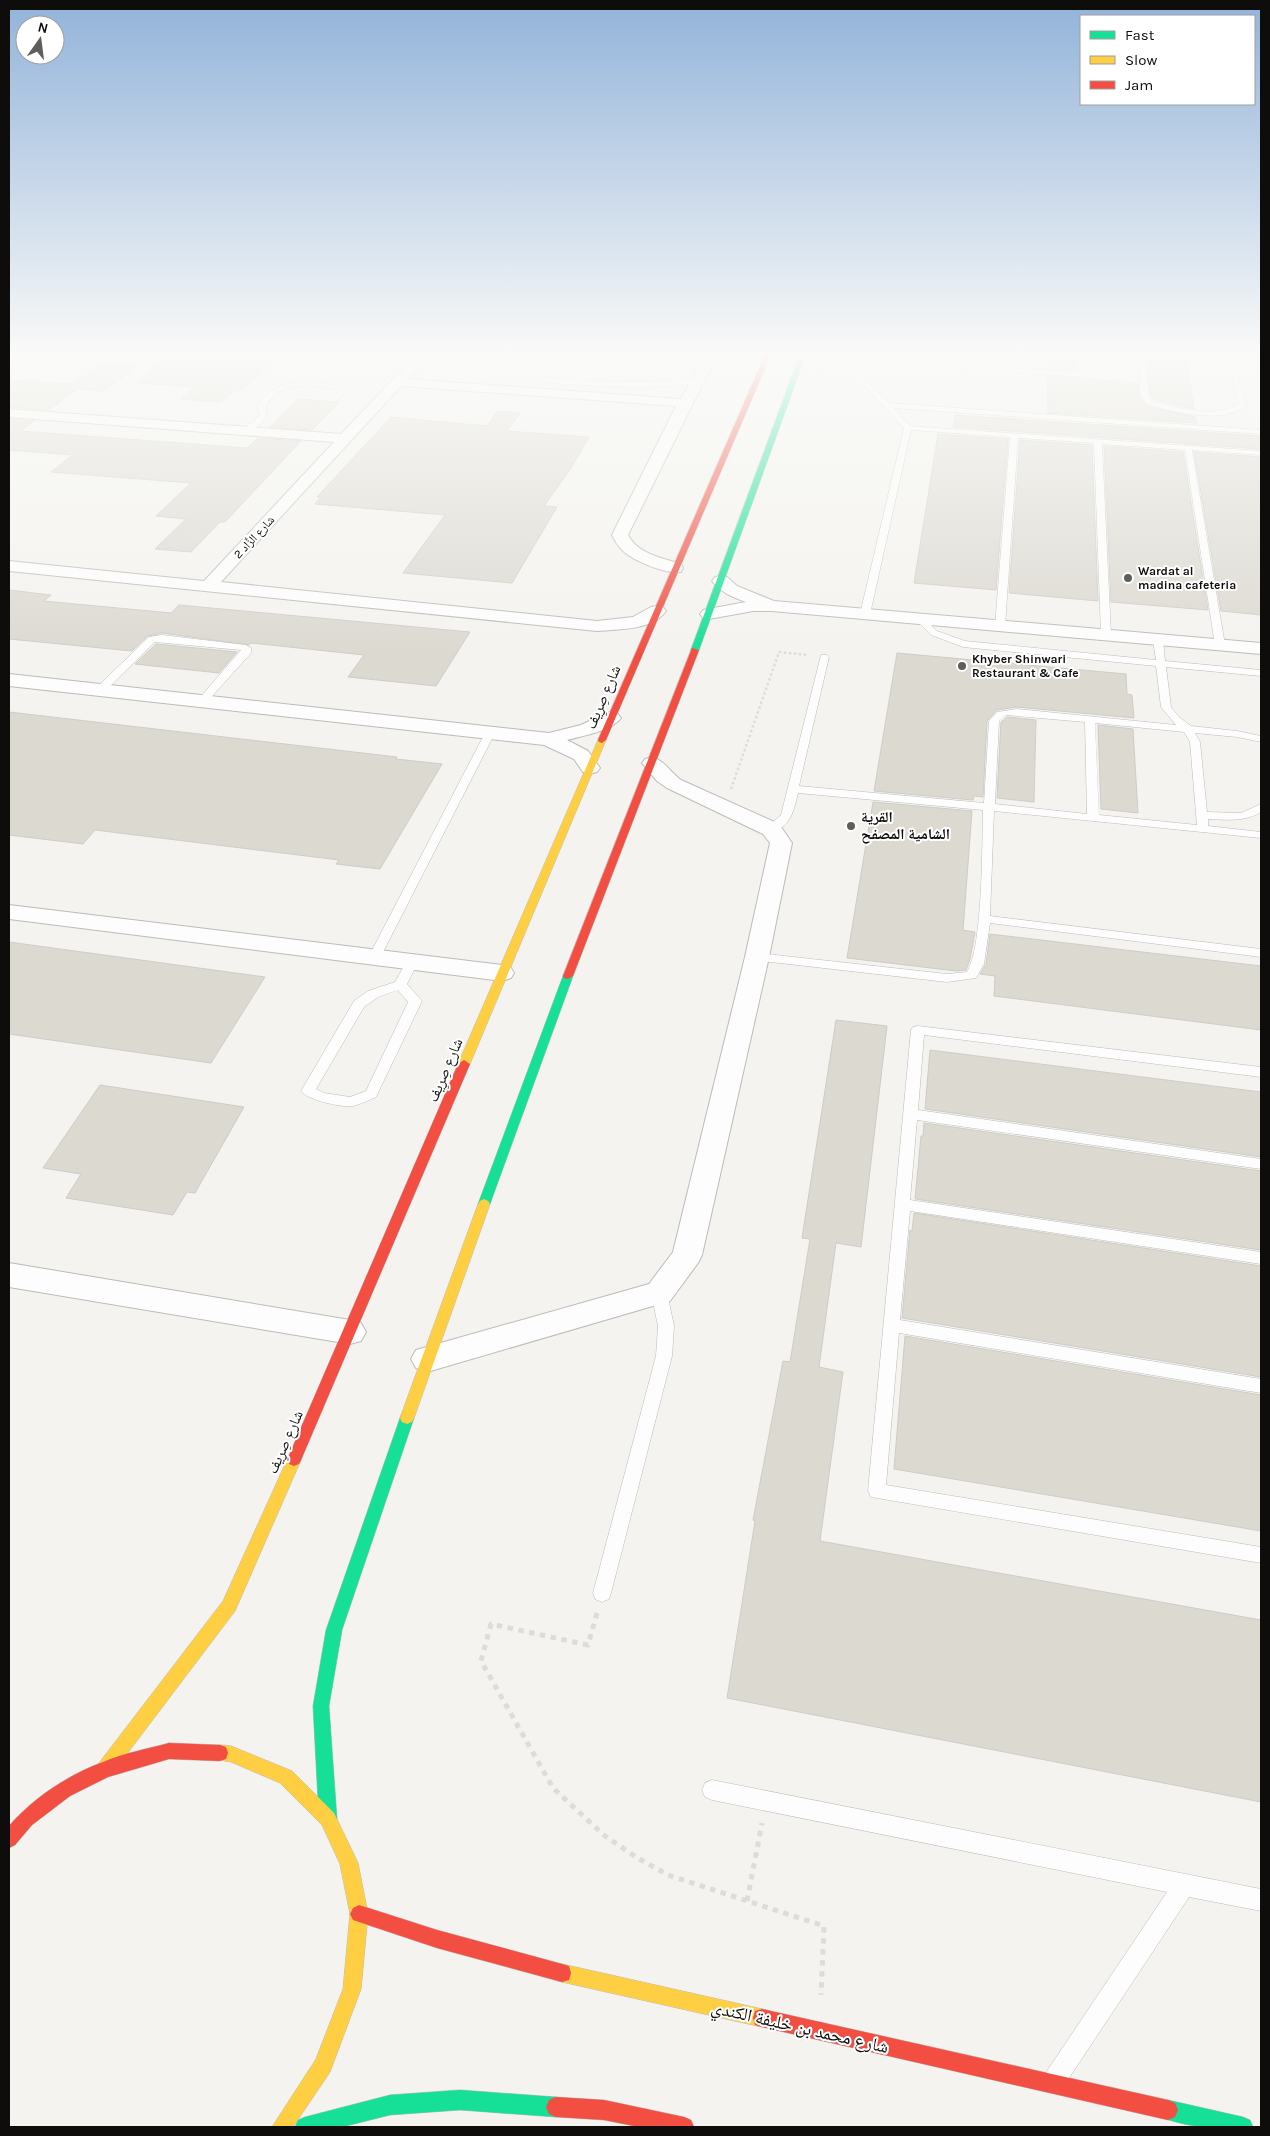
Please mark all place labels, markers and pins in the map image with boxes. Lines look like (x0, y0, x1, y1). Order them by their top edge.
place label: Wardat al madina cafeteria (1138, 564, 1236, 592)
marker: Wardat al madina cafeteria (1122, 572, 1134, 584)
place label: Khyber Shinwari Restaurant & Cafe (972, 652, 1079, 680)
marker: Khyber Shinwari Restaurant & Cafe (956, 660, 968, 672)
place label: القرية الشامية المصفح (861, 808, 950, 844)
marker: القرية الشامية المصفح (845, 820, 857, 832)

